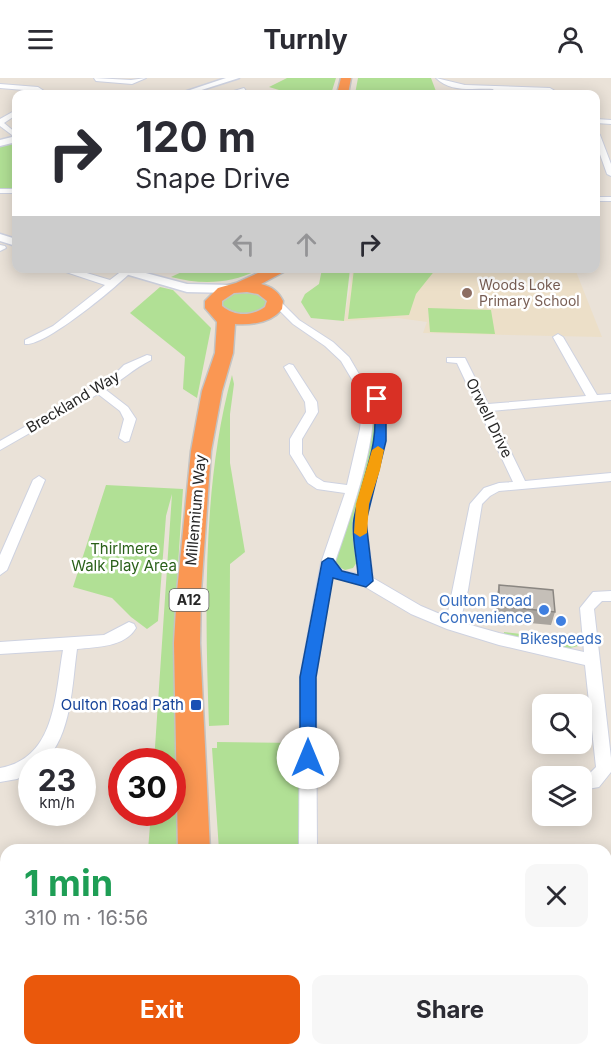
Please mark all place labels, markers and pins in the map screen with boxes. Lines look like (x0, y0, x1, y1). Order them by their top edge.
place label: Woods Loke Primary School (479, 276, 580, 309)
marker: Woods Loke Primary School (460, 286, 474, 300)
pin (351, 373, 402, 424)
place label: Oulton Broad Convenience (439, 591, 532, 627)
marker: Oulton Broad Convenience (537, 603, 551, 617)
marker: Bikespeeds (554, 614, 568, 628)
place label: Bikespeeds (520, 629, 602, 648)
place label: Oulton Road Path (61, 695, 184, 714)
marker: Oulton Road Path (189, 698, 203, 712)

